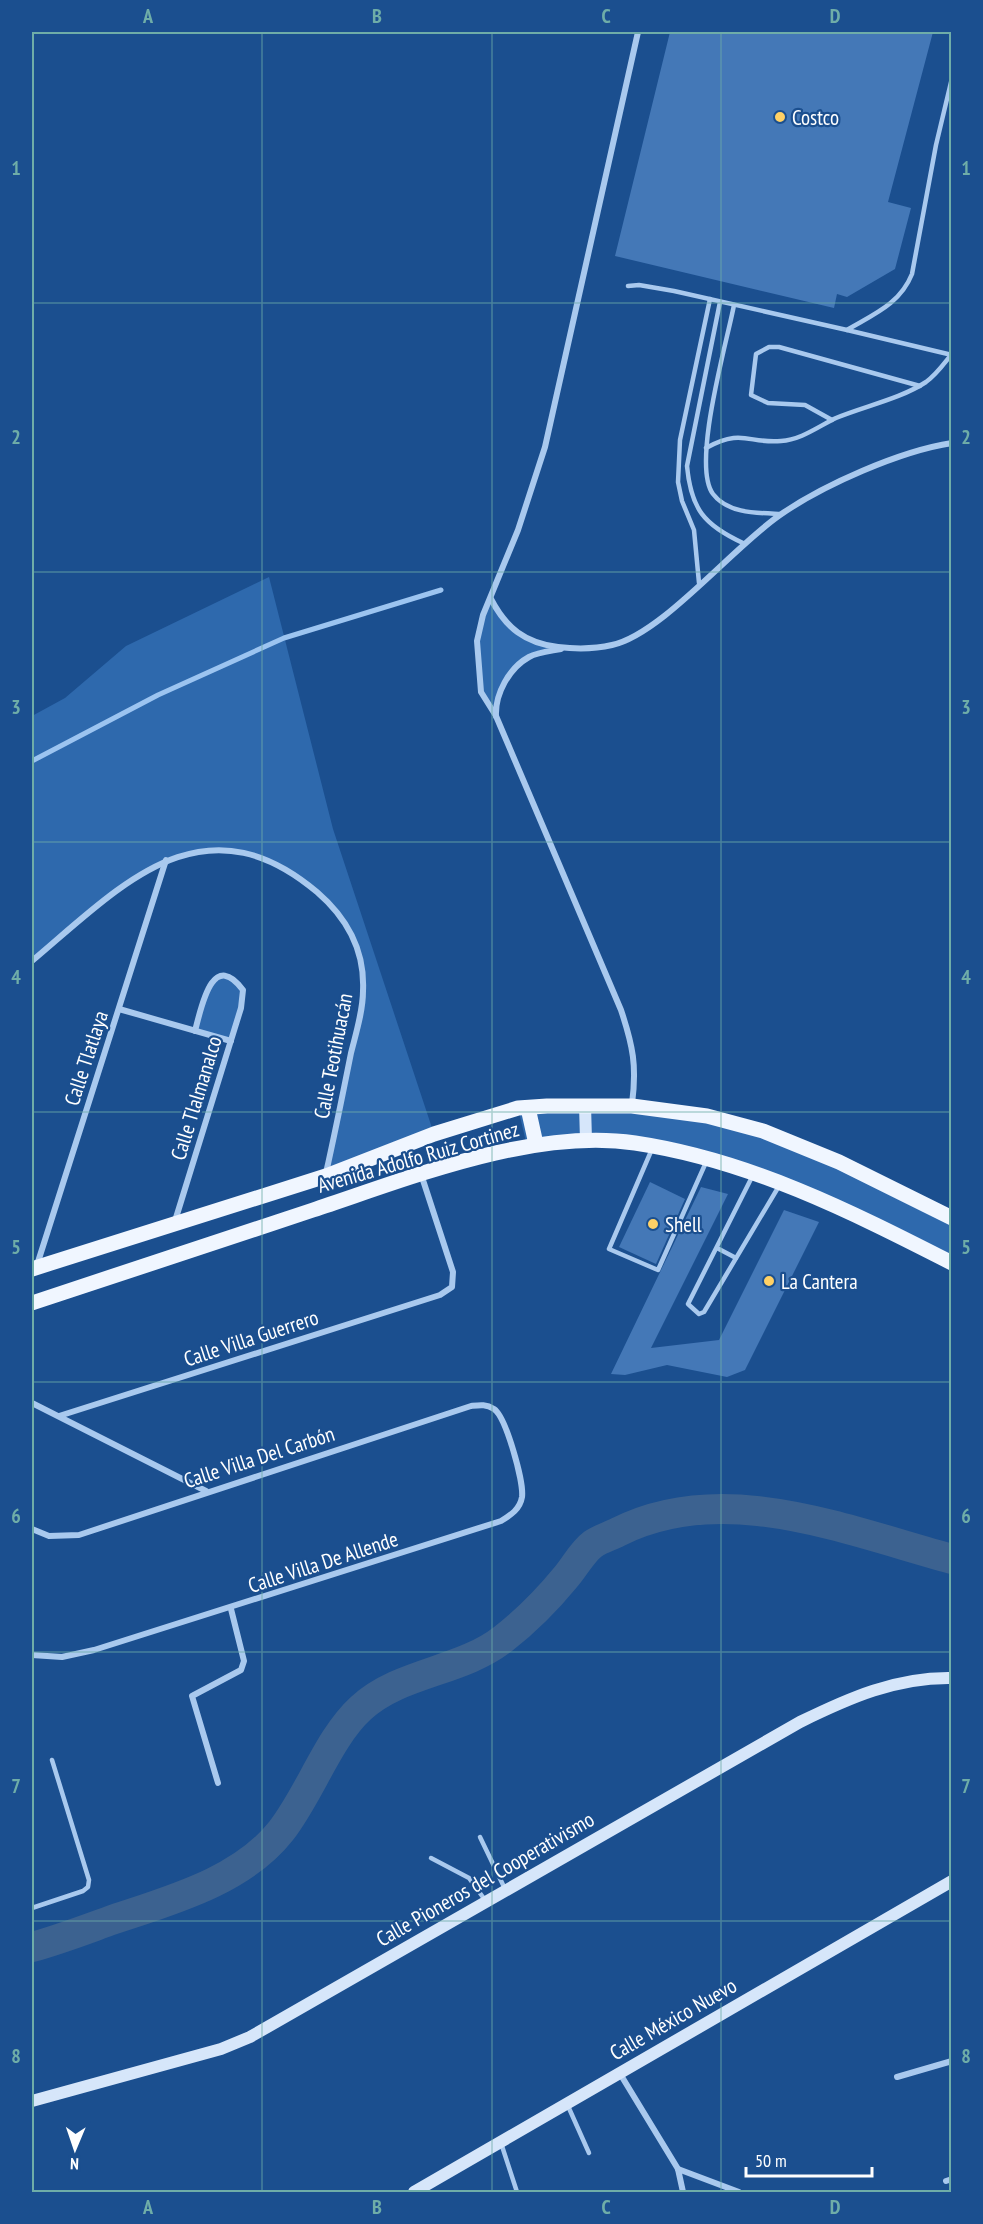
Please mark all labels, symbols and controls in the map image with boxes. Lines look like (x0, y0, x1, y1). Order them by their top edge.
text: A (142, 3, 154, 29)
text: B (372, 3, 382, 29)
text: C (601, 3, 611, 29)
text: D (830, 3, 841, 29)
place label: Costco (792, 104, 839, 131)
marker: Costco (773, 110, 787, 124)
text: 1 (11, 155, 21, 181)
text: 1 (961, 155, 971, 181)
text: 2 (11, 424, 21, 450)
text: 2 (961, 424, 971, 450)
text: 3 (11, 694, 21, 720)
text: 3 (961, 694, 971, 720)
text: 4 (11, 964, 21, 990)
text: 4 (961, 964, 971, 990)
street label: Calle Teotihuacán (308, 991, 358, 1121)
street label: Calle Tlatlaya (58, 1007, 114, 1109)
street label: Calle Tlalmanalco (164, 1033, 228, 1163)
street label: Avenida Adolfo Ruiz Cortinez (314, 1115, 522, 1199)
place label: Shell (665, 1211, 702, 1238)
marker: Shell (646, 1217, 660, 1231)
text: 5 (11, 1234, 21, 1260)
text: 5 (961, 1234, 971, 1260)
place label: La Cantera (781, 1268, 858, 1295)
marker: La Cantera (762, 1274, 776, 1288)
street label: Calle Villa Guerrero (180, 1303, 322, 1373)
street label: Calle Villa Del Carbón (180, 1420, 338, 1494)
text: 6 (11, 1503, 21, 1529)
text: 6 (961, 1503, 971, 1529)
street label: Calle Villa De Allende (245, 1525, 401, 1599)
text: 7 (11, 1773, 21, 1799)
text: 7 (961, 1773, 971, 1799)
street label: Calle Pioneros del Cooperativismo (371, 1806, 599, 1952)
street label: Calle México Nuevo (605, 1972, 741, 2066)
text: 8 (11, 2043, 21, 2069)
text: 8 (961, 2043, 971, 2069)
north arrow (45, 2119, 105, 2179)
scale bar (746, 2140, 872, 2178)
text: 50 m (755, 2149, 787, 2172)
text: N (70, 2154, 79, 2174)
text: A (142, 2194, 154, 2220)
text: B (372, 2194, 382, 2220)
text: C (601, 2194, 611, 2220)
text: D (830, 2194, 841, 2220)

